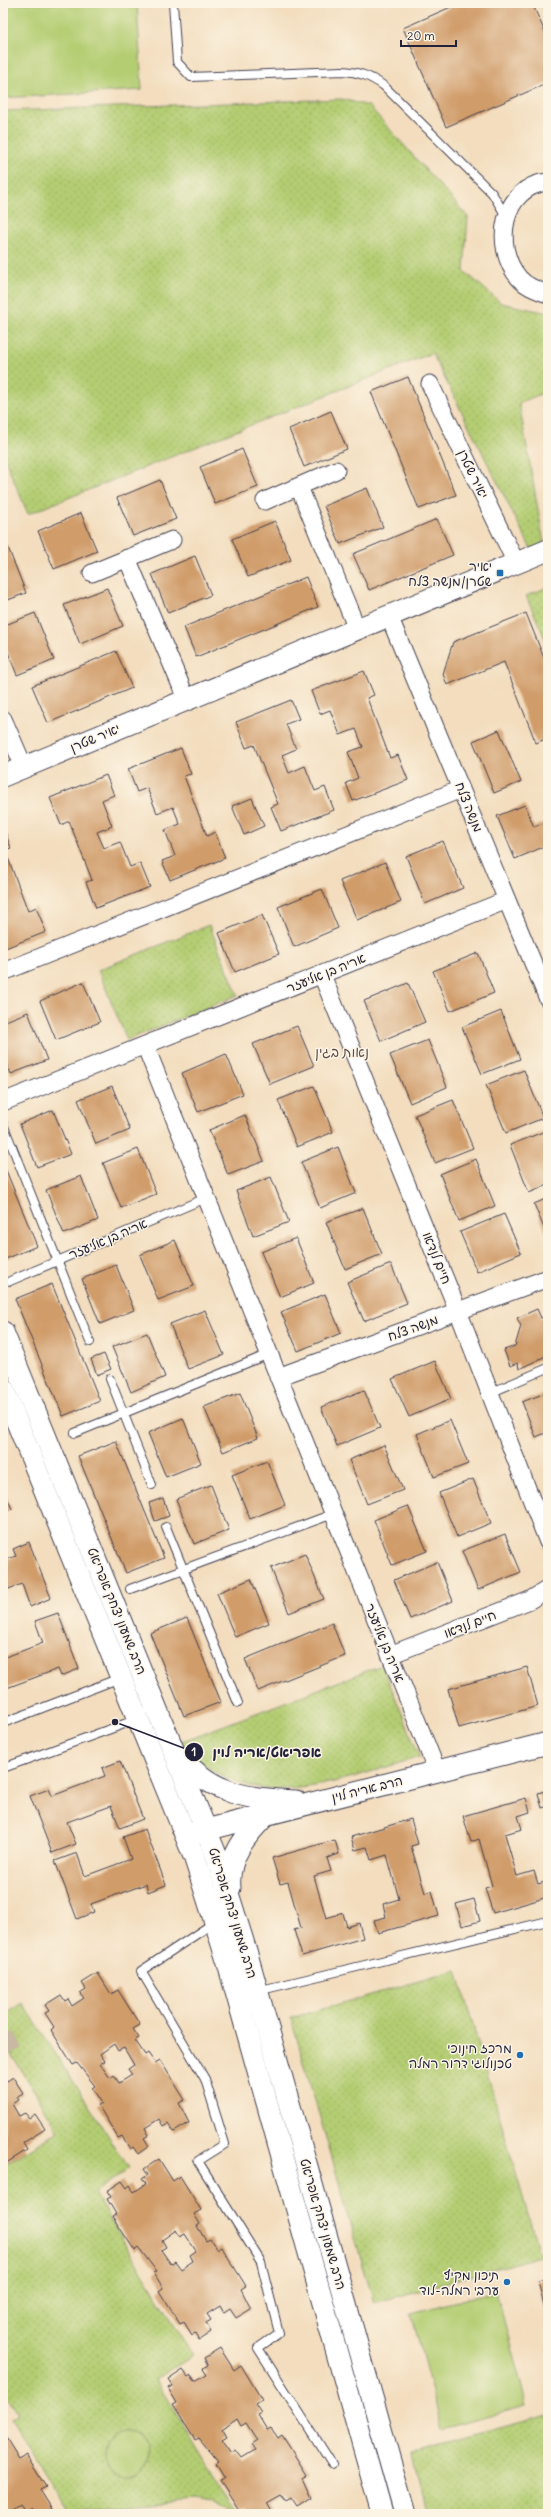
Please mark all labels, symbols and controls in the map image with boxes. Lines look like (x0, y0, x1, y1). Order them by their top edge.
scale bar (401, 22, 456, 48)
text: 20 m (407, 28, 435, 43)
street label: יאיר שטרן (454, 447, 492, 501)
place label: יאיר שטרן/מנשה צלח (408, 558, 493, 590)
marker: יאיר שטרן/מנשה צלח (495, 568, 505, 578)
street label: יאיר שטרן (67, 720, 123, 756)
street label: מנשה צלח (451, 779, 487, 835)
street label: אריה בן אליעזר (284, 949, 368, 997)
district label: נאות בגין (315, 1043, 369, 1061)
street label: אריה בן אליעזר (66, 1215, 150, 1263)
street label: חיים לנדאו (419, 1229, 455, 1287)
street label: מנשה צלח (385, 1311, 441, 1345)
street label: הרב שמעון יצחק אפריאט (84, 1545, 150, 1677)
street label: אריה בן אליעזר (361, 1601, 409, 1685)
street label: חיים לנדאו (441, 1606, 499, 1642)
callout: אפריאט/אריה לוין (184, 1739, 329, 1765)
text: אפריאט/אריה לוין (213, 1743, 322, 1761)
text: 1 (192, 1744, 196, 1759)
street label: הרב אריה לוין (330, 1772, 404, 1806)
street label: הרב שמעון יצחק אפריאט (205, 1846, 261, 1980)
place label: מרכז חינוכי טכנולוגי דרור רמלה (409, 2040, 512, 2072)
marker: מרכז חינוכי טכנולוגי דרור רמלה (515, 2050, 525, 2060)
street label: הרב שמעון יצחק אפריאט (296, 2156, 350, 2292)
place label: תיכון מקיף ערבי רמלה-לוד (419, 2267, 499, 2299)
marker: תיכון מקיף ערבי רמלה-לוד (502, 2277, 512, 2287)

